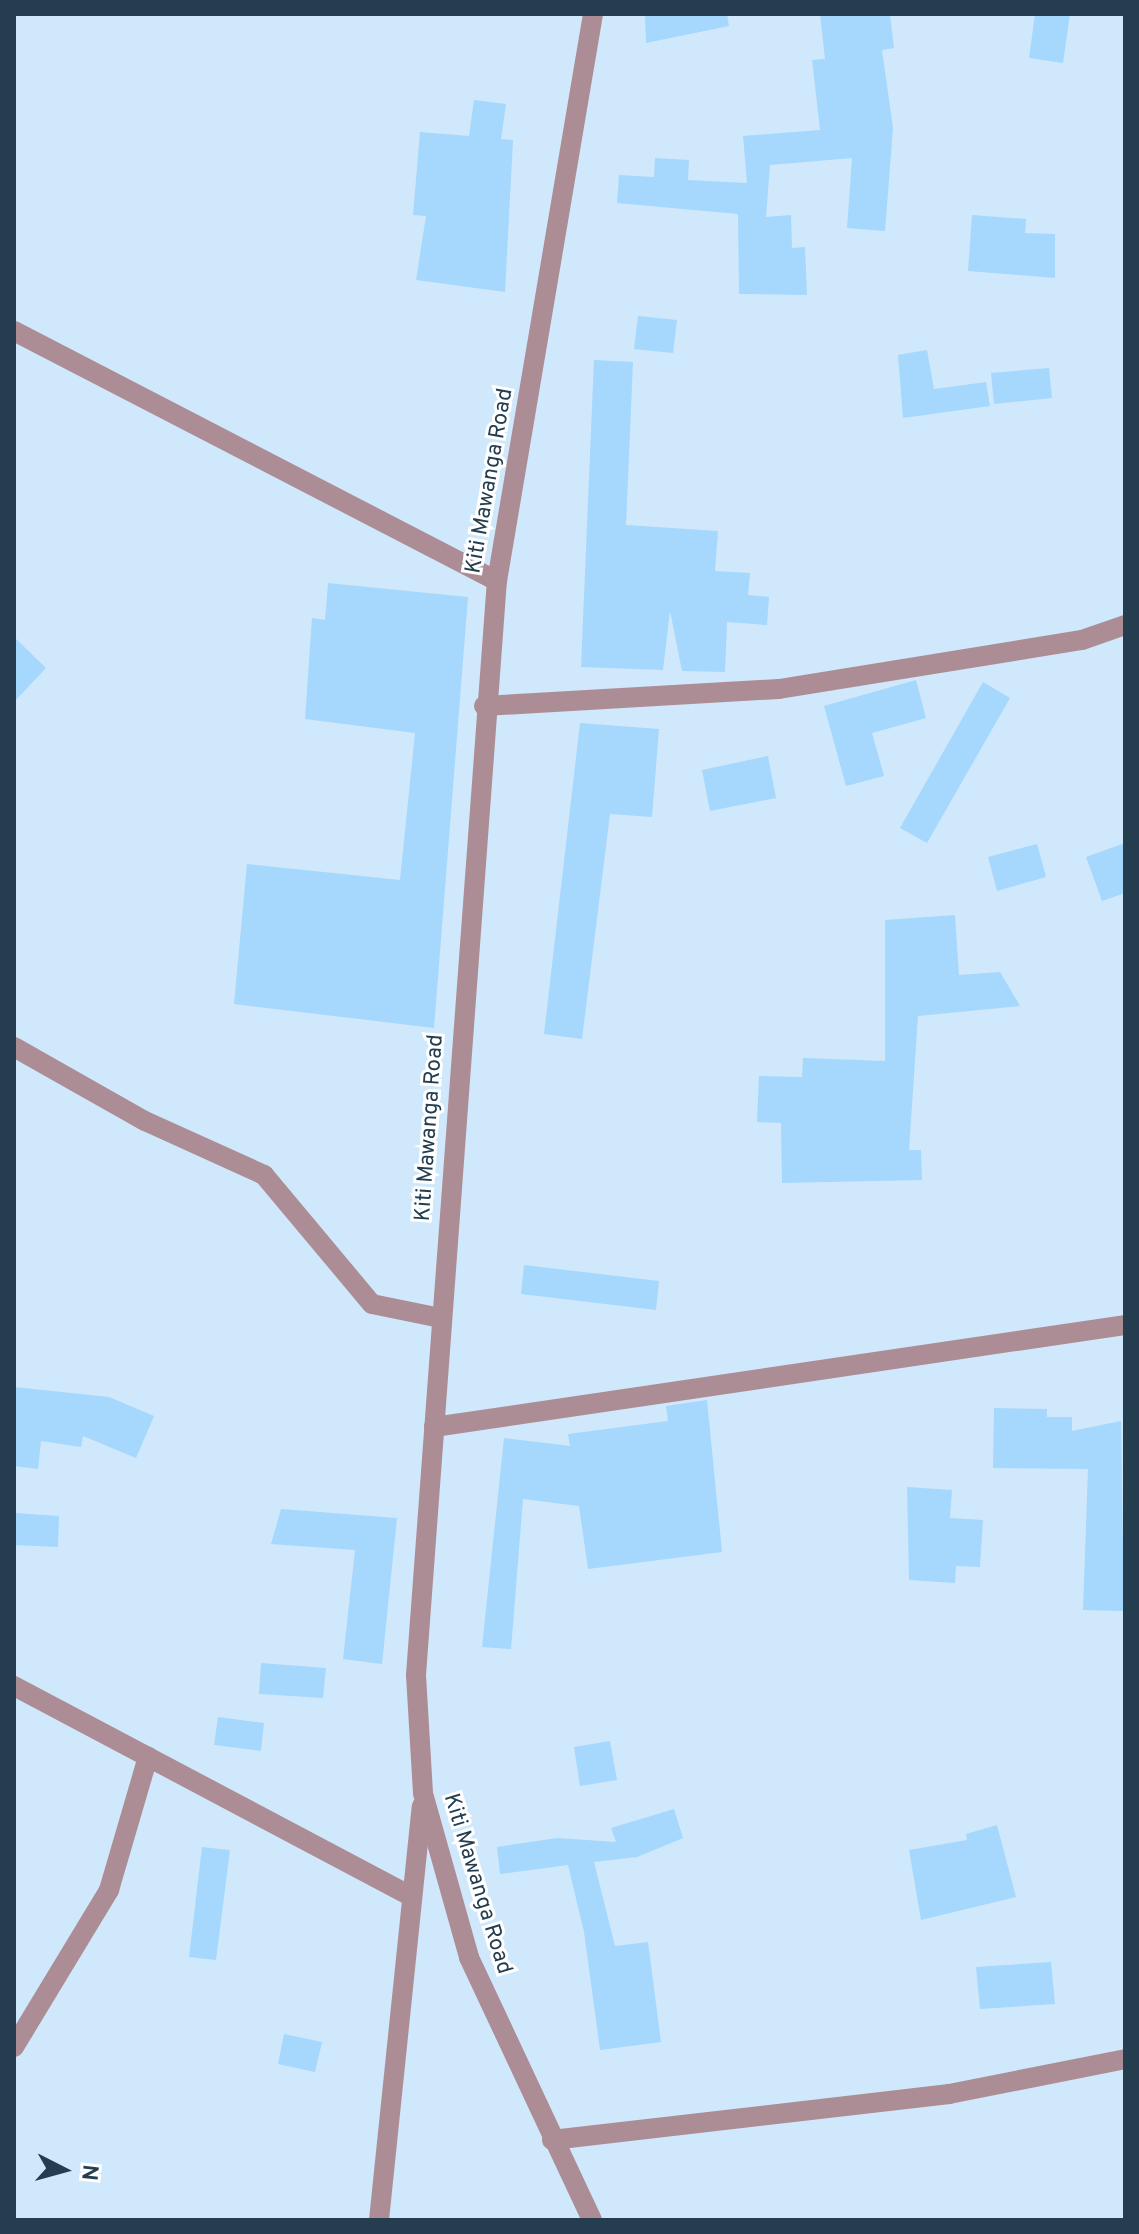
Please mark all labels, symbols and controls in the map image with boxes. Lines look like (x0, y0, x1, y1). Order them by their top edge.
street label: Kiti Mawanga Road (461, 386, 519, 576)
street label: Kiti Mawanga Road (410, 1034, 450, 1222)
street label: Kiti Mawanga Road (437, 1791, 517, 1977)
north arrow (24, 2130, 104, 2210)
text: N (74, 2163, 103, 2182)

